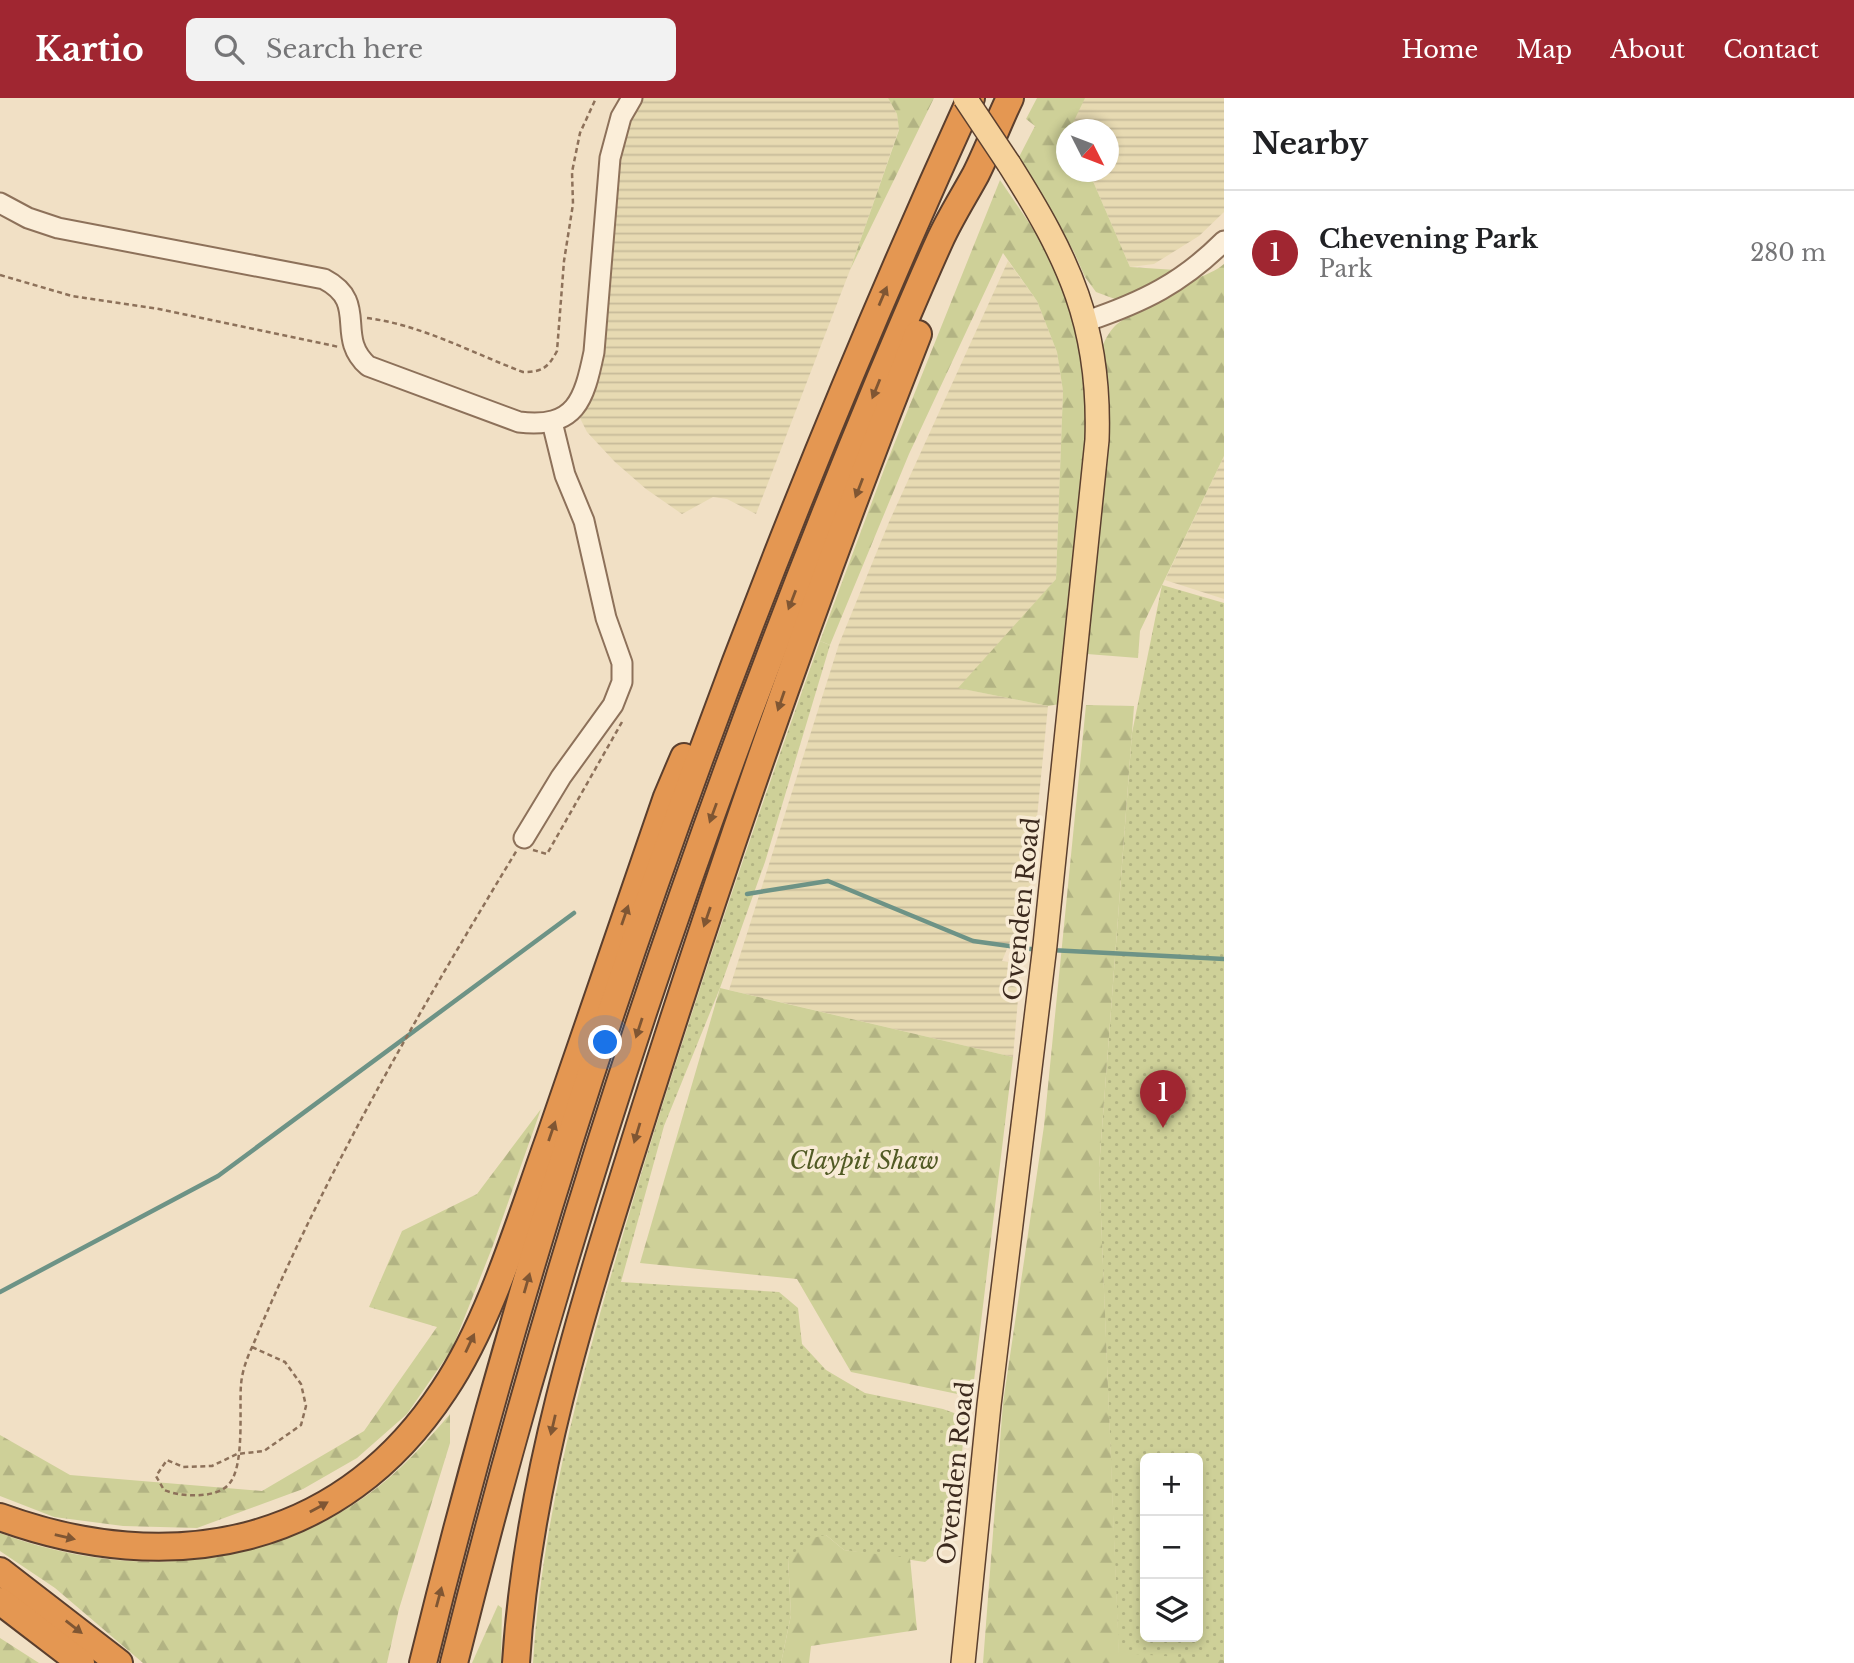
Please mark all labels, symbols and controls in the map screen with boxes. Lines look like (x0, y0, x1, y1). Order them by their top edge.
search box (186, 18, 676, 81)
text: Kartio (35, 29, 144, 70)
icon: search (210, 30, 248, 68)
text: Search here (266, 33, 423, 65)
text: Home (1402, 35, 1478, 64)
text: Map (1516, 35, 1572, 64)
text: About (1610, 35, 1685, 64)
text: Contact (1723, 35, 1819, 64)
north arrow (1056, 119, 1119, 182)
text: Nearby (1252, 125, 1368, 162)
text: Chevening Park (1319, 223, 1538, 255)
text: 1 (1270, 239, 1280, 267)
text: 280 m (1750, 239, 1826, 267)
text: Park (1319, 255, 1372, 283)
one-way arrow (878, 286, 889, 307)
one-way arrow (871, 378, 882, 399)
one-way arrow (853, 477, 864, 498)
one-way arrow (786, 589, 797, 610)
one-way arrow (775, 691, 786, 712)
one-way arrow (707, 803, 718, 824)
street label: Ovenden Road (997, 816, 1046, 1002)
one-way arrow (620, 905, 631, 926)
one-way arrow (701, 906, 712, 927)
one-way arrow (633, 1018, 644, 1039)
your location (588, 1025, 622, 1059)
pin: 1 (1140, 1070, 1186, 1128)
one-way arrow (547, 1120, 558, 1141)
one-way arrow (632, 1123, 642, 1144)
park label: Claypit Shaw (789, 1146, 939, 1175)
one-way arrow (522, 1273, 532, 1294)
one-way arrow (464, 1333, 476, 1353)
street label: Ovenden Road (931, 1380, 980, 1566)
one-way arrow (547, 1414, 558, 1436)
map controls (1140, 1453, 1203, 1642)
button: + (1140, 1453, 1203, 1516)
one-way arrow (309, 1502, 329, 1514)
button: − (1140, 1516, 1203, 1579)
one-way arrow (54, 1532, 76, 1543)
button: layers (1140, 1579, 1203, 1642)
one-way arrow (435, 1586, 445, 1607)
one-way arrow (65, 1619, 83, 1634)

